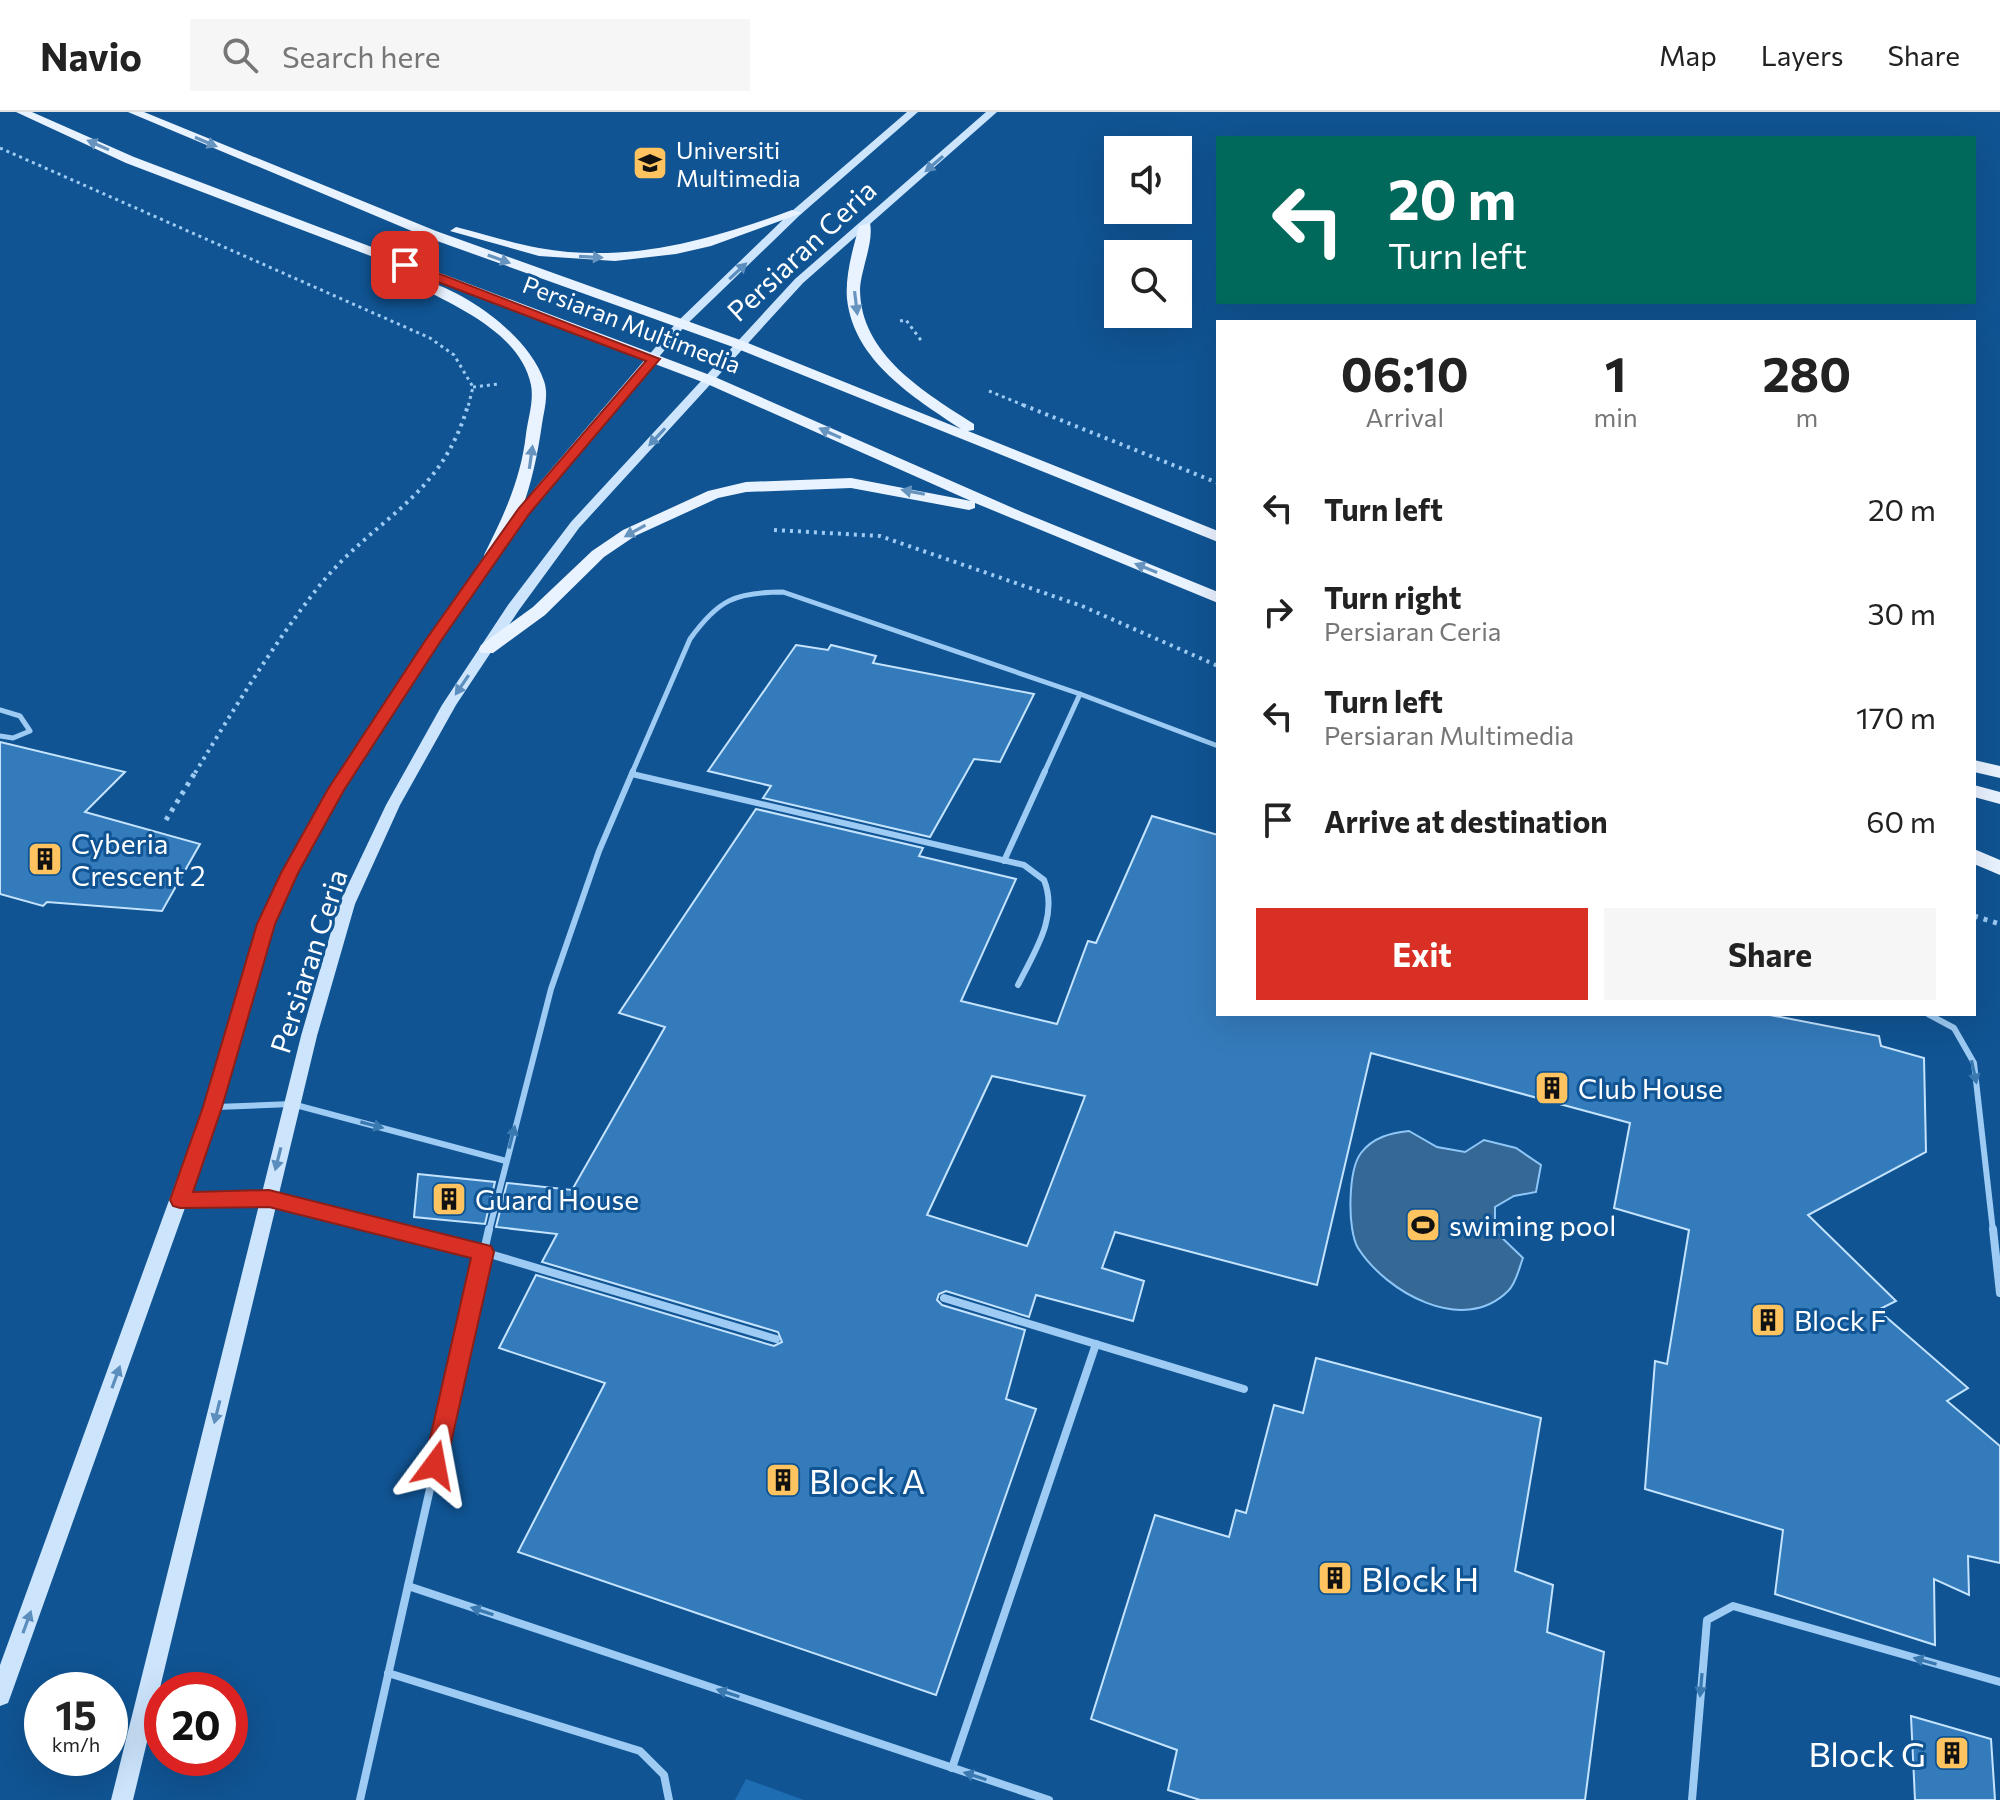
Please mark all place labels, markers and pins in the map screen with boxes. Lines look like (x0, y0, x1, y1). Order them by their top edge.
place label: Universiti Multimedia (676, 135, 801, 192)
school or university icon: Universiti Multimedia (631, 144, 669, 182)
pin (371, 231, 439, 299)
place label: Cyberia Crescent 2 (71, 826, 205, 892)
building icon: Cyberia Crescent 2 (26, 840, 64, 878)
building icon: Club House (1533, 1069, 1571, 1107)
place label: Club House (1578, 1071, 1723, 1105)
building icon: Guard House (430, 1180, 468, 1218)
place label: Guard House (475, 1182, 639, 1216)
sports icon: swiming pool (1404, 1206, 1442, 1244)
place label: swiming pool (1449, 1208, 1616, 1242)
building icon: Block F (1749, 1301, 1787, 1339)
place label: Block F (1794, 1303, 1886, 1337)
place label: Block A (809, 1459, 925, 1501)
building icon: Block A (764, 1461, 802, 1499)
place label: Block H (1361, 1557, 1479, 1599)
building icon: Block H (1316, 1559, 1354, 1597)
place label: Block G (1808, 1732, 1926, 1774)
building icon: Block G (1933, 1734, 1971, 1772)

